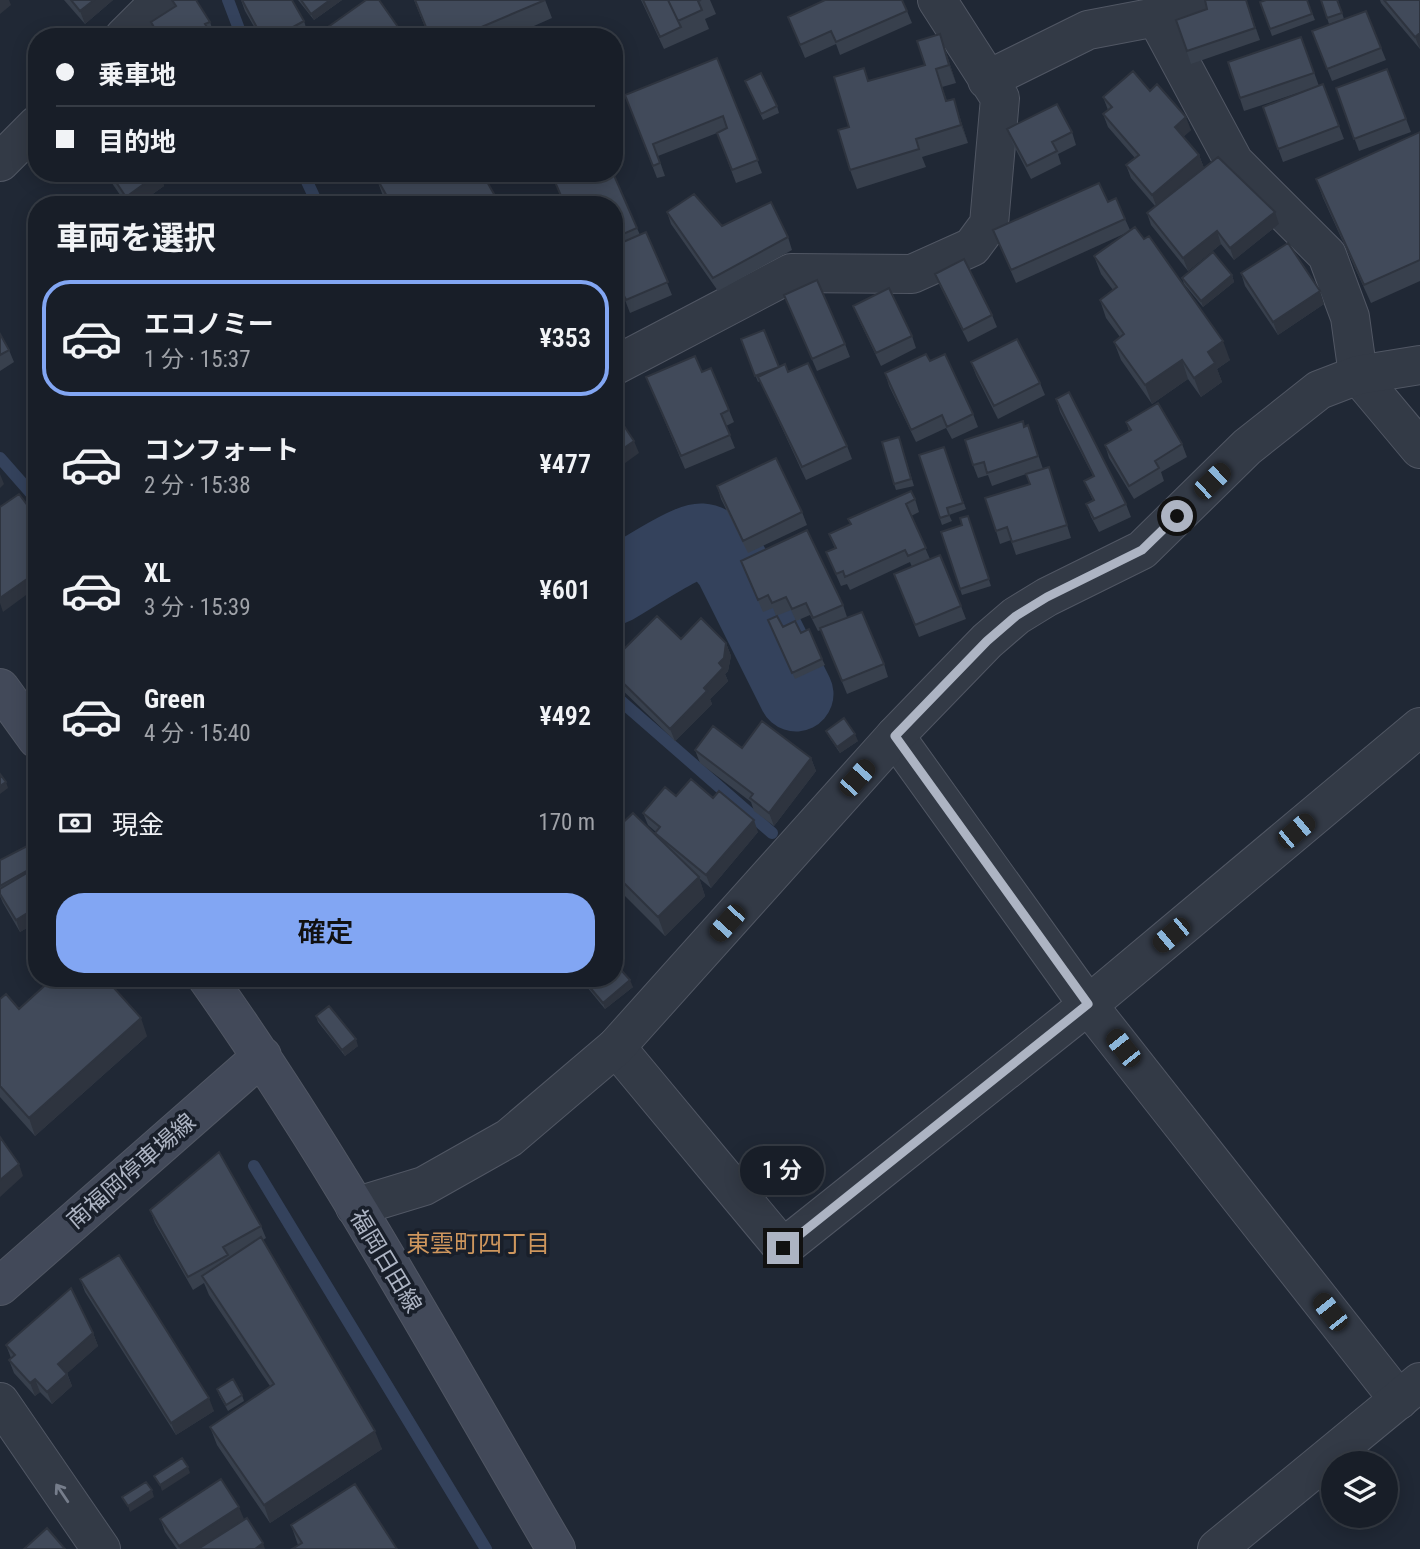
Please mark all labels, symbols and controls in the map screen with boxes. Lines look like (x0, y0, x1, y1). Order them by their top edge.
text: 乗車地 (98, 60, 176, 90)
text: 目的地 (98, 127, 176, 157)
text: 車両を選択 (56, 219, 216, 257)
icon: car (60, 307, 123, 370)
text: エコノミー (144, 309, 274, 339)
text: ¥353 (539, 323, 591, 353)
text: 1 分 · 15:37 (144, 346, 251, 373)
icon: car (60, 433, 123, 496)
text: コンフォート (144, 435, 299, 465)
text: ¥477 (539, 449, 591, 479)
car (1190, 459, 1235, 503)
text: 2 分 · 15:38 (144, 472, 251, 499)
route start (1161, 500, 1193, 532)
text: XL (144, 558, 171, 588)
icon: car (60, 559, 123, 622)
text: ¥601 (539, 575, 591, 605)
text: 3 分 · 15:39 (144, 594, 251, 621)
text: Green (144, 684, 205, 714)
icon: car (60, 685, 123, 748)
text: ¥492 (539, 701, 591, 731)
text: 4 分 · 15:40 (144, 720, 251, 747)
car (836, 755, 879, 801)
icon: cash (56, 804, 94, 842)
text: 170 m (538, 809, 595, 836)
car (1274, 809, 1319, 853)
text: 現金 (112, 810, 164, 840)
button: 確定 (56, 893, 595, 973)
car (706, 900, 749, 946)
car (1149, 913, 1194, 957)
car (1102, 1025, 1145, 1071)
street label: 南福岡停車場線 (62, 1108, 201, 1234)
callout: 1 分 (741, 1146, 825, 1196)
text: 1 分 (762, 1157, 802, 1184)
street label: 福岡日田線 (344, 1205, 427, 1317)
district label: 東雲町四丁目 (406, 1230, 550, 1258)
route end (767, 1232, 799, 1264)
car (1309, 1289, 1352, 1335)
map controls (1321, 1451, 1398, 1528)
button: layers (1321, 1451, 1398, 1528)
one-way arrow (55, 1484, 69, 1503)

